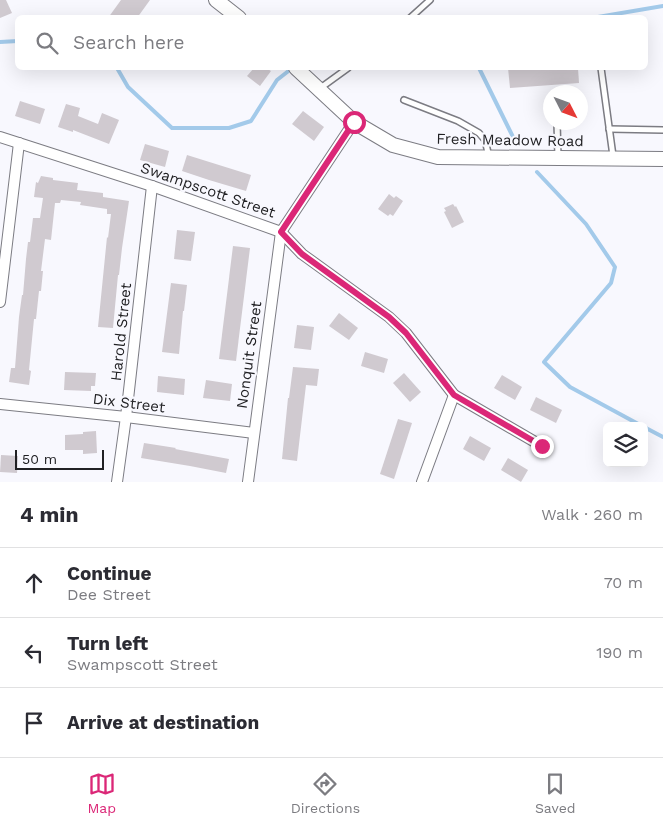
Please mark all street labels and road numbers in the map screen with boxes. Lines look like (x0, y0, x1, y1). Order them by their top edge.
street label: Fresh Meadow Road (436, 130, 584, 150)
street label: Swampscott Street (138, 158, 278, 222)
street label: Harold Street (107, 281, 135, 382)
street label: Nonquit Street (233, 299, 266, 410)
street label: Dix Street (92, 390, 167, 416)

